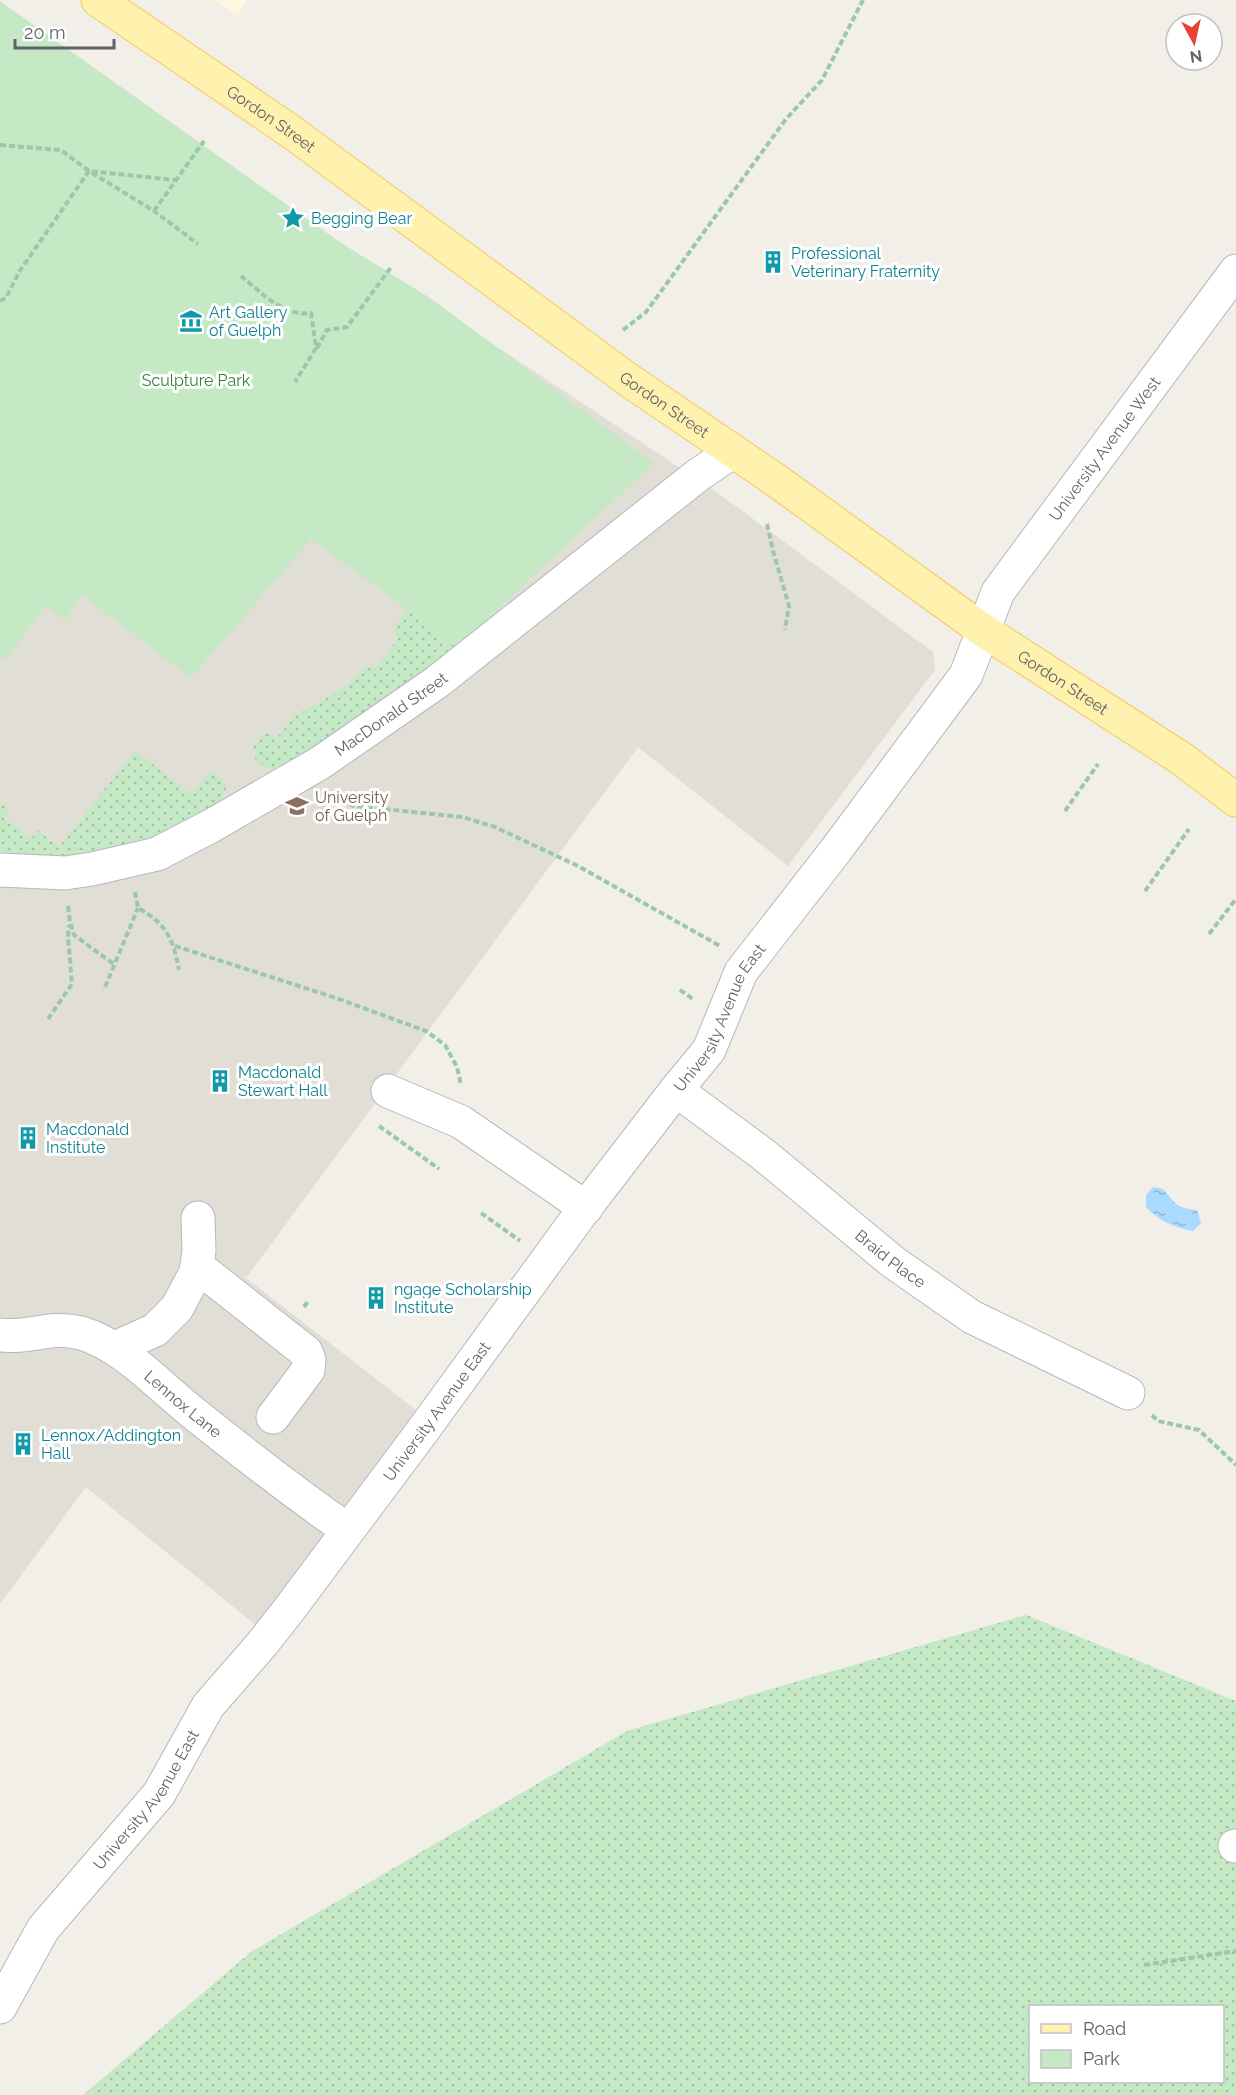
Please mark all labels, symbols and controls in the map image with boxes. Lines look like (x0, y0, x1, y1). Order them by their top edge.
scale bar (15, 12, 114, 50)
north arrow (1164, 12, 1224, 72)
text: 20 m (24, 22, 66, 43)
text: N (1189, 46, 1203, 67)
street label: Gordon Street (223, 81, 320, 156)
place icon: Begging Bear (280, 205, 306, 231)
place label: Begging Bear (311, 209, 412, 228)
place label: Professional Veterinary Fraternity (791, 244, 940, 281)
building icon: Professional Veterinary Fraternity (760, 249, 786, 275)
place label: Art Gallery of Guelph (209, 303, 288, 340)
museum icon: Art Gallery of Guelph (178, 308, 204, 334)
street label: Gordon Street (616, 367, 713, 442)
park label: Sculpture Park (142, 371, 251, 390)
street label: University Avenue West (1045, 372, 1164, 524)
street label: Gordon Street (1014, 646, 1112, 719)
street label: MacDonald Street (331, 668, 452, 760)
place label: University of Guelph (315, 788, 389, 825)
school or university icon: University of Guelph (284, 793, 310, 819)
street label: University Avenue East (669, 939, 769, 1095)
place label: Macdonald Stewart Hall (238, 1063, 328, 1100)
building icon: Macdonald Stewart Hall (207, 1068, 233, 1094)
place label: Macdonald Institute (46, 1120, 129, 1157)
building icon: Macdonald Institute (15, 1125, 41, 1151)
street label: Braid Place (852, 1225, 929, 1291)
place label: ngage Scholarship Institute (394, 1280, 532, 1317)
building icon: ngage Scholarship Institute (363, 1285, 389, 1311)
street label: University Avenue East (379, 1337, 494, 1485)
street label: Lennox Lane (141, 1366, 226, 1442)
place label: Lennox/Addington Hall (41, 1426, 181, 1463)
building icon: Lennox/Addington Hall (10, 1431, 36, 1457)
street label: University Avenue East (89, 1726, 203, 1873)
legend (1029, 2005, 1224, 2083)
text: Road (1083, 2018, 1126, 2039)
text: Park (1083, 2048, 1120, 2069)

